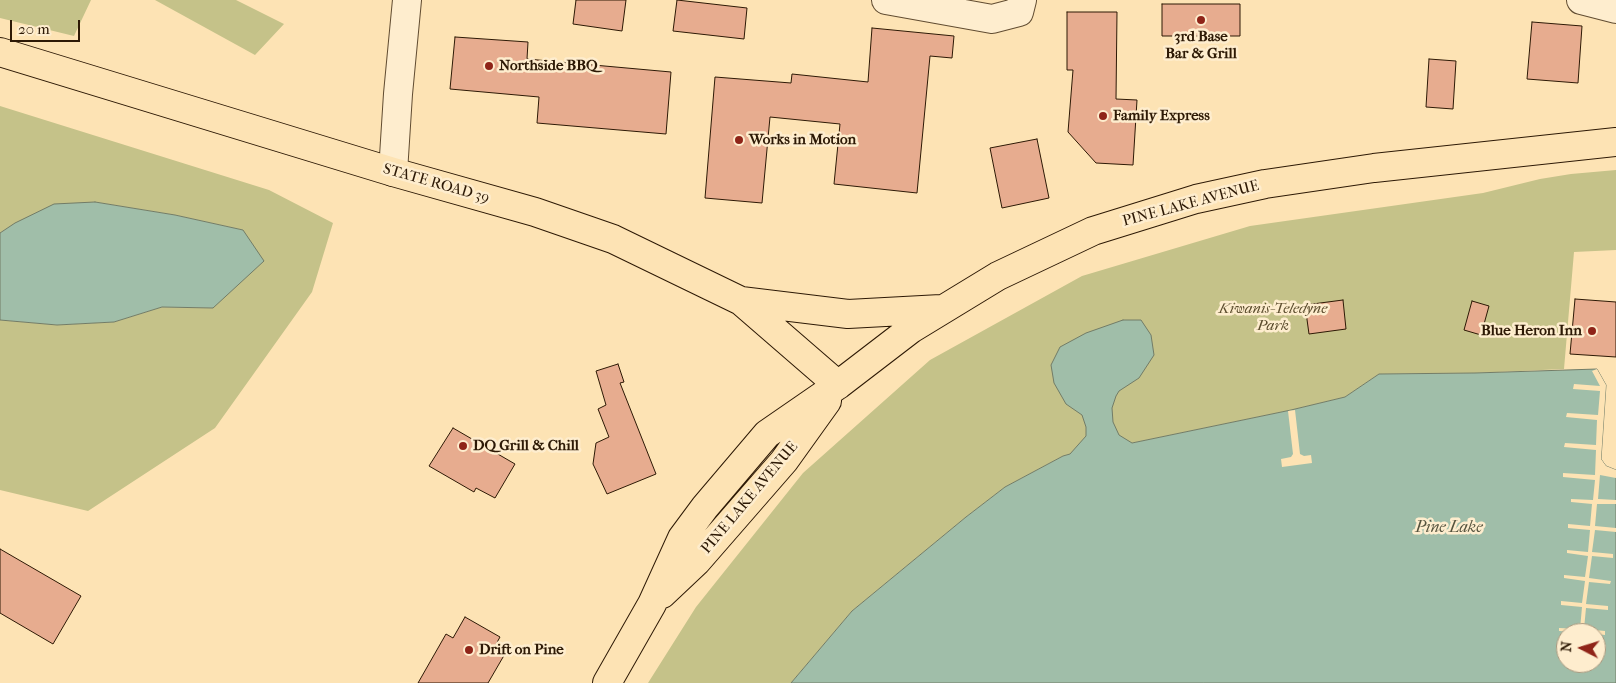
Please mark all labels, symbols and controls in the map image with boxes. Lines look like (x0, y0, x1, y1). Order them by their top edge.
scale bar (12, 10, 82, 42)
marker: 3rd Base Bar & Grill (1195, 14, 1207, 26)
text: 20 m (18, 20, 50, 38)
place label: 3rd Base Bar & Grill (1165, 28, 1237, 63)
place label: Northside BBQ (499, 57, 598, 75)
marker: Northside BBQ (483, 60, 495, 72)
place label: Family Express (1113, 107, 1210, 125)
marker: Family Express (1097, 110, 1109, 122)
place label: Works in Motion (749, 131, 856, 149)
marker: Works in Motion (733, 134, 745, 146)
street label: STATE ROAD 39 (381, 160, 491, 208)
street label: PINE LAKE AVENUE (1121, 177, 1261, 231)
park label: Kiwanis-Teledyne Park (1219, 300, 1327, 335)
place label: Blue Heron Inn (1481, 322, 1582, 340)
marker: Blue Heron Inn (1586, 325, 1598, 337)
place label: DQ Grill & Chill (473, 437, 579, 455)
street label: PINE LAKE AVENUE (698, 438, 802, 558)
marker: DQ Grill & Chill (457, 440, 469, 452)
water label: Pine Lake (1415, 518, 1483, 538)
north arrow (1556, 623, 1606, 673)
place label: Drift on Pine (479, 641, 564, 659)
text: N (1558, 641, 1575, 653)
marker: Drift on Pine (463, 644, 475, 656)

